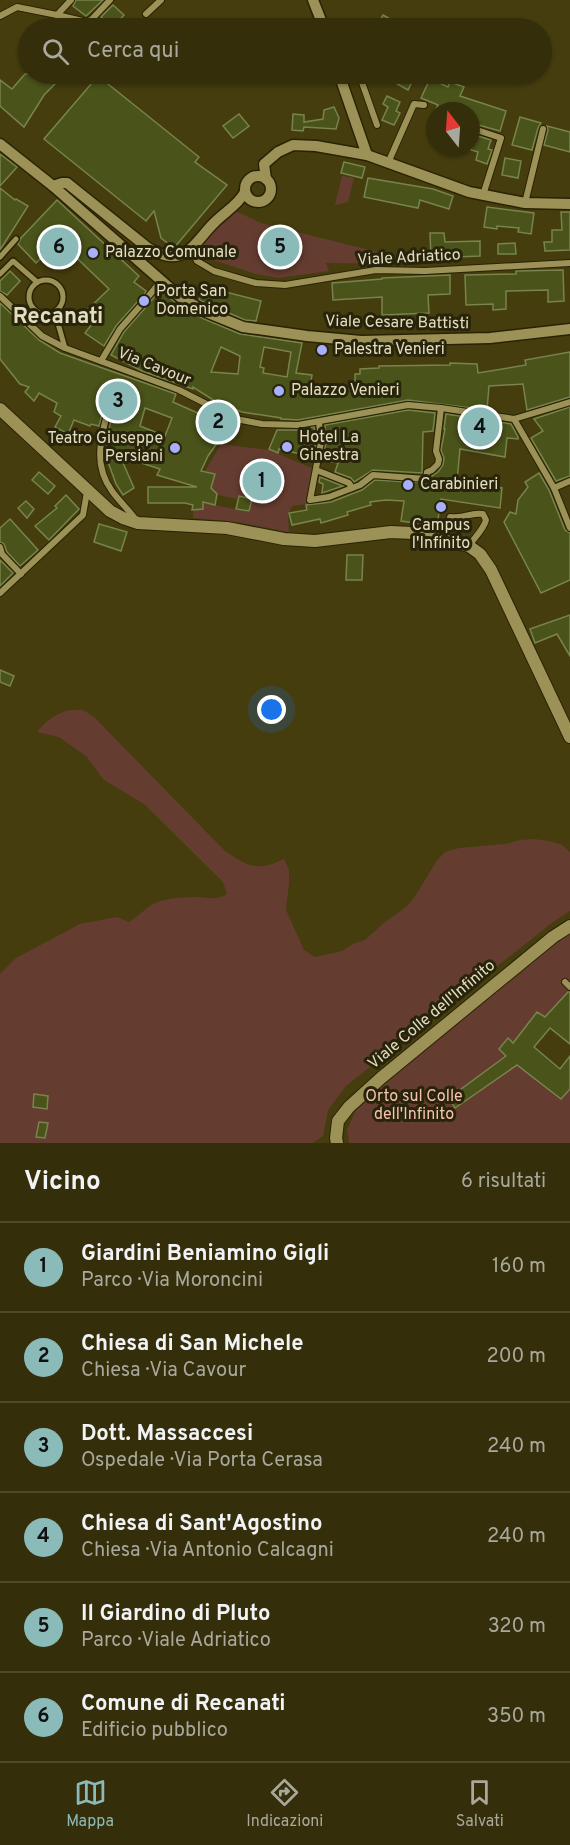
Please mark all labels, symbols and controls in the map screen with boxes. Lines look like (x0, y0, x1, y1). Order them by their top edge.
search box (18, 18, 552, 84)
icon: search (39, 35, 72, 68)
text: Cerca qui (87, 38, 179, 65)
north arrow (426, 102, 480, 156)
pin: 6 (40, 224, 78, 270)
pin: 5 (260, 224, 300, 270)
place label: Palazzo Comunale (105, 243, 237, 263)
street label: Viale Adriatico (357, 245, 461, 271)
marker: Palazzo Comunale (86, 246, 100, 260)
place label: Porta San Domenico (156, 282, 228, 320)
marker: Porta San Domenico (137, 294, 151, 308)
district label: Recanati (13, 304, 103, 331)
street label: Viale Cesare Battisti (325, 312, 469, 334)
place label: Palestra Venieri (334, 340, 445, 360)
street label: Via Cavour (114, 343, 194, 391)
marker: Palestra Venieri (315, 343, 329, 357)
pin: 3 (98, 378, 138, 424)
place label: Palazzo Venieri (291, 381, 400, 401)
marker: Palazzo Venieri (272, 384, 286, 398)
pin: 2 (198, 400, 238, 444)
pin: 4 (460, 404, 500, 450)
place label: Hotel La Ginestra (299, 428, 359, 466)
place label: Teatro Giuseppe Persiani (47, 429, 163, 467)
marker: Hotel La Ginestra (280, 440, 294, 454)
marker: Teatro Giuseppe Persiani (168, 441, 182, 455)
pin: 1 (242, 458, 282, 504)
place label: Carabinieri (420, 475, 498, 495)
marker: Carabinieri (401, 478, 415, 492)
marker: Campus l'Infinito (434, 500, 448, 514)
place label: Campus l'Infinito (412, 516, 470, 554)
your location (257, 695, 286, 724)
street label: Viale Colle dell'Infinito (364, 956, 500, 1074)
park label: Orto sul Colle dell'Infinito (365, 1087, 463, 1125)
text: Vicino (24, 1166, 101, 1199)
text: 6 risultati (461, 1169, 546, 1195)
text: Giardini Beniamino Gigli (81, 1241, 329, 1268)
text: 1 (40, 1254, 48, 1280)
text: 160 m (492, 1254, 546, 1280)
text: Parco · Via Moroncini (81, 1268, 263, 1294)
text: Chiesa di San Michele (81, 1331, 304, 1358)
text: 2 (37, 1344, 50, 1370)
text: 200 m (487, 1344, 546, 1370)
text: Chiesa · Via Cavour (81, 1358, 246, 1384)
text: Dott. Massaccesi (81, 1421, 253, 1448)
text: 3 (38, 1434, 50, 1460)
text: 240 m (487, 1434, 546, 1460)
text: Ospedale · Via Porta Cerasa (81, 1448, 323, 1474)
text: Chiesa di Sant'Agostino (81, 1511, 323, 1538)
text: 4 (37, 1524, 50, 1550)
text: 240 m (487, 1524, 546, 1550)
text: Chiesa · Via Antonio Calcagni (81, 1538, 334, 1564)
text: Il Giardino di Pluto (81, 1601, 271, 1628)
text: 5 (37, 1614, 50, 1640)
text: 320 m (488, 1614, 546, 1640)
text: Parco · Viale Adriatico (81, 1628, 271, 1654)
text: Comune di Recanati (81, 1691, 286, 1718)
text: 6 (37, 1704, 50, 1730)
text: 350 m (487, 1704, 546, 1730)
text: Edificio pubblico (81, 1718, 228, 1744)
tab: Mappa (66, 1776, 114, 1832)
tab: Indicazioni (246, 1776, 323, 1832)
tab: Salvati (456, 1776, 504, 1832)

